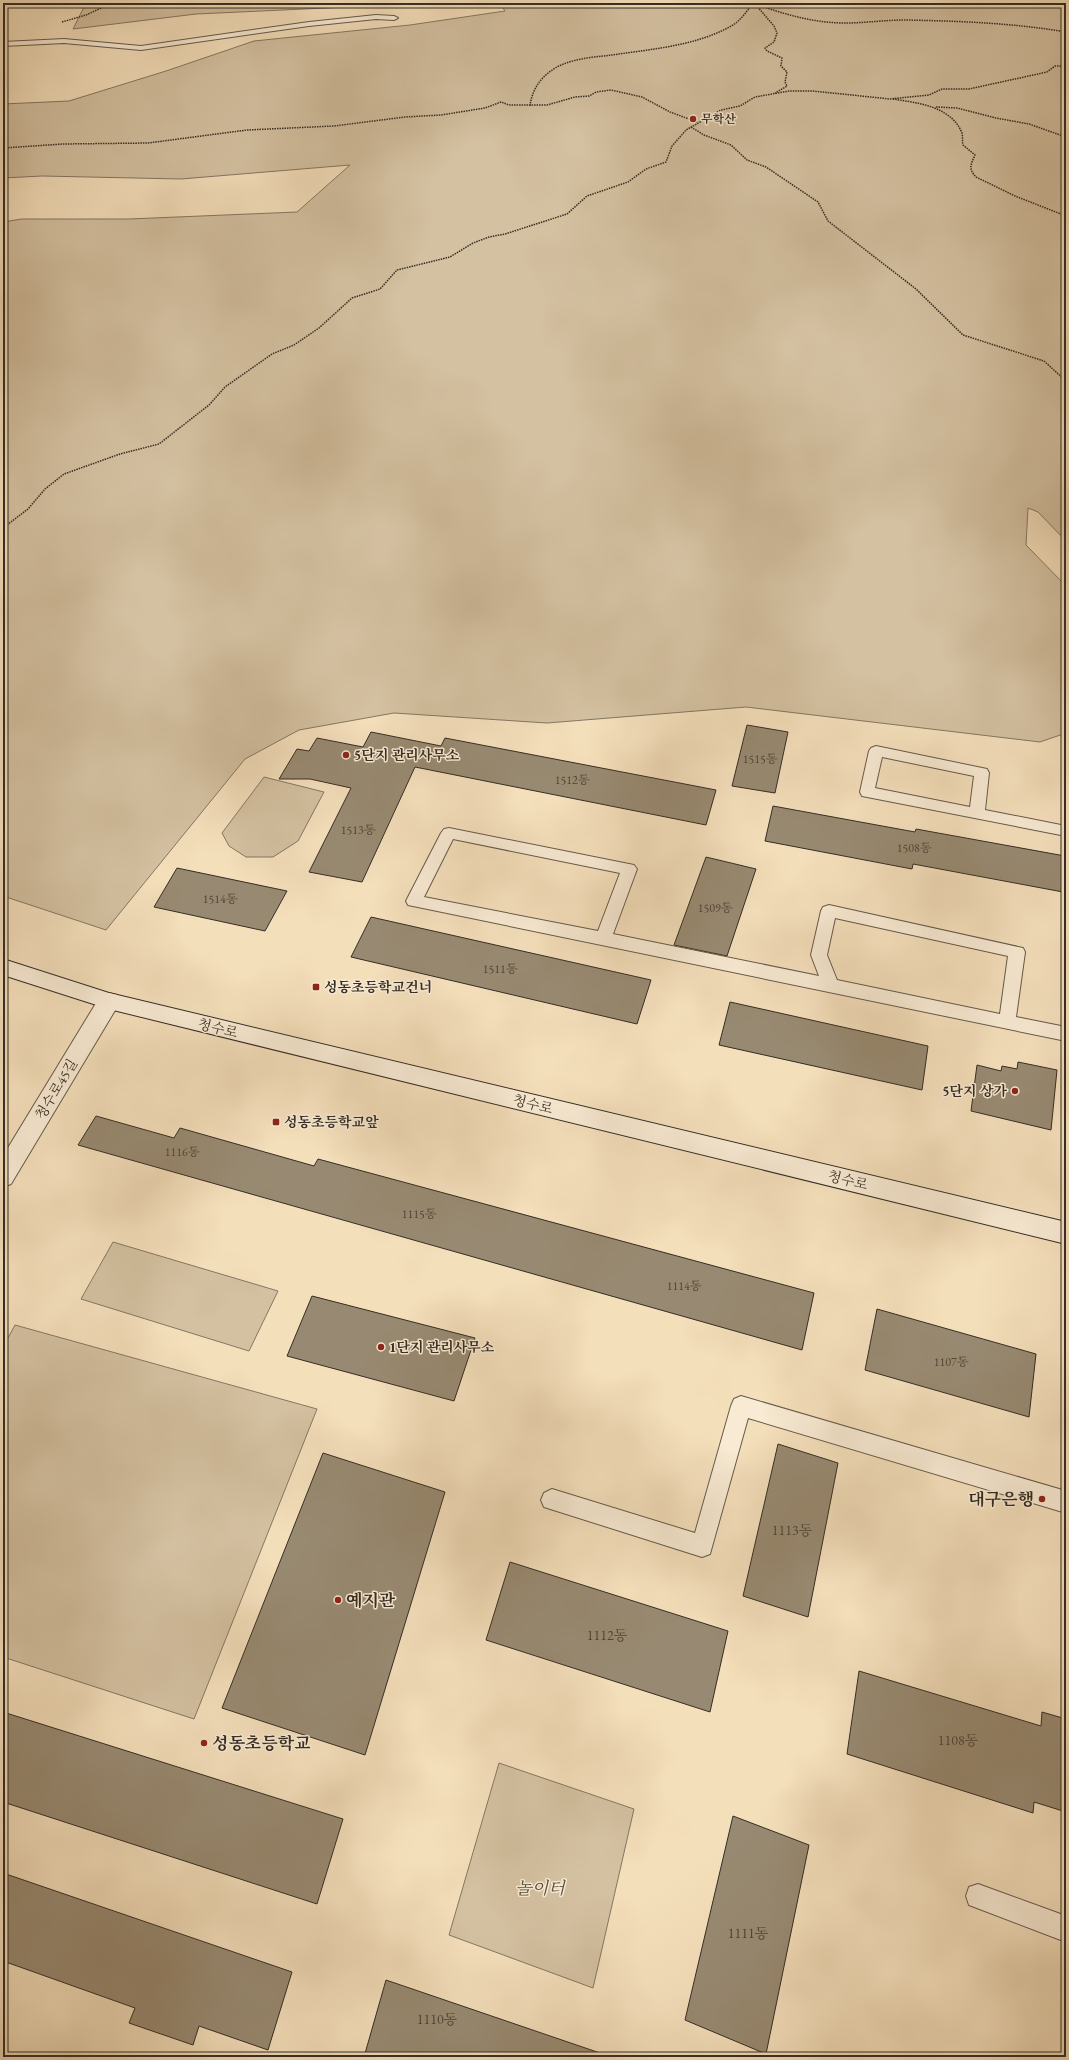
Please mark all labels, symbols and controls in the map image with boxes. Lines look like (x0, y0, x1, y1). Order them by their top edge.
place label: 무학산 (701, 111, 736, 127)
marker: 무학산 (688, 114, 698, 124)
place label: 5단지 관리사무소 (354, 746, 460, 764)
marker: 5단지 관리사무소 (341, 750, 351, 760)
house number: 1515동 (743, 751, 778, 767)
house number: 1512동 (555, 772, 590, 788)
house number: 1513동 (341, 822, 376, 838)
house number: 1508동 (897, 840, 932, 856)
house number: 1514동 (203, 891, 238, 907)
house number: 1509동 (698, 900, 733, 916)
house number: 1511동 (483, 961, 518, 977)
place label: 성동초등학교건너 (324, 978, 432, 996)
marker: 성동초등학교건너 (311, 982, 321, 992)
street label: 청수로 (196, 1014, 240, 1042)
street label: 청수로45길 (31, 1055, 81, 1123)
place label: 5단지 상가 (942, 1082, 1007, 1100)
marker: 5단지 상가 (1010, 1086, 1020, 1096)
street label: 청수로 (511, 1090, 555, 1118)
place label: 성동초등학교앞 (284, 1113, 379, 1131)
marker: 성동초등학교앞 (271, 1117, 281, 1127)
house number: 1116동 (165, 1144, 200, 1160)
street label: 청수로 (826, 1166, 870, 1194)
house number: 1115동 (402, 1206, 437, 1222)
house number: 1114동 (667, 1278, 702, 1294)
place label: 1단지 관리사무소 (389, 1338, 495, 1356)
marker: 1단지 관리사무소 (376, 1342, 386, 1352)
house number: 1107동 (934, 1354, 969, 1370)
place label: 대구은행 (968, 1488, 1034, 1510)
marker: 대구은행 (1037, 1494, 1047, 1504)
house number: 1113동 (772, 1521, 813, 1539)
place label: 예지관 (346, 1589, 396, 1611)
marker: 예지관 (333, 1595, 343, 1605)
house number: 1112동 (587, 1626, 628, 1644)
house number: 1108동 (938, 1731, 979, 1749)
place label: 성동초등학교 (212, 1732, 311, 1754)
marker: 성동초등학교 (199, 1738, 209, 1748)
park label: 놀이터 (515, 1877, 566, 1899)
house number: 1111동 (728, 1924, 769, 1942)
house number: 1110동 (417, 2010, 458, 2028)

